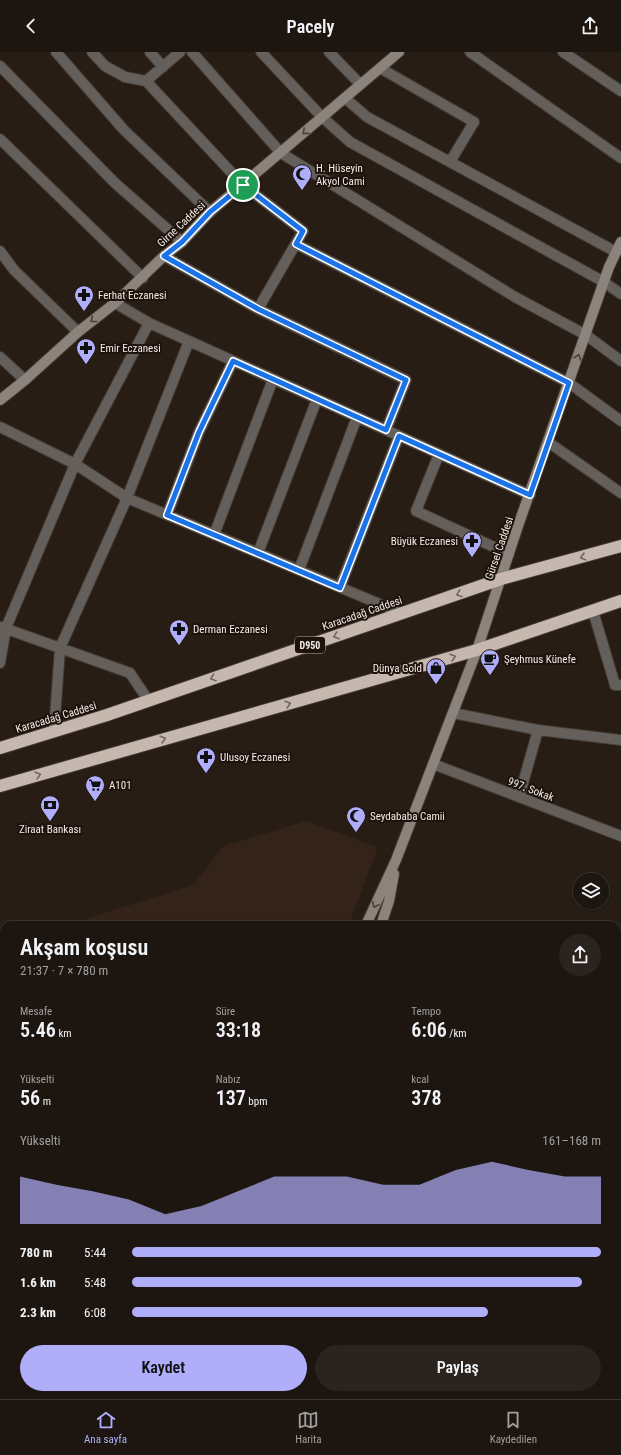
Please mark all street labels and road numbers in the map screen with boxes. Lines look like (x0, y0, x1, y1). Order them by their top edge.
street label: Girne Caddesi (155, 199, 208, 250)
street label: Gürsel Caddesi (483, 515, 516, 581)
street label: Karacadağ Caddesi (320, 594, 404, 633)
road number: D950 (295, 637, 325, 653)
street label: Karacadağ Caddesi (14, 699, 98, 736)
street label: 997. Sokak (506, 775, 556, 804)

